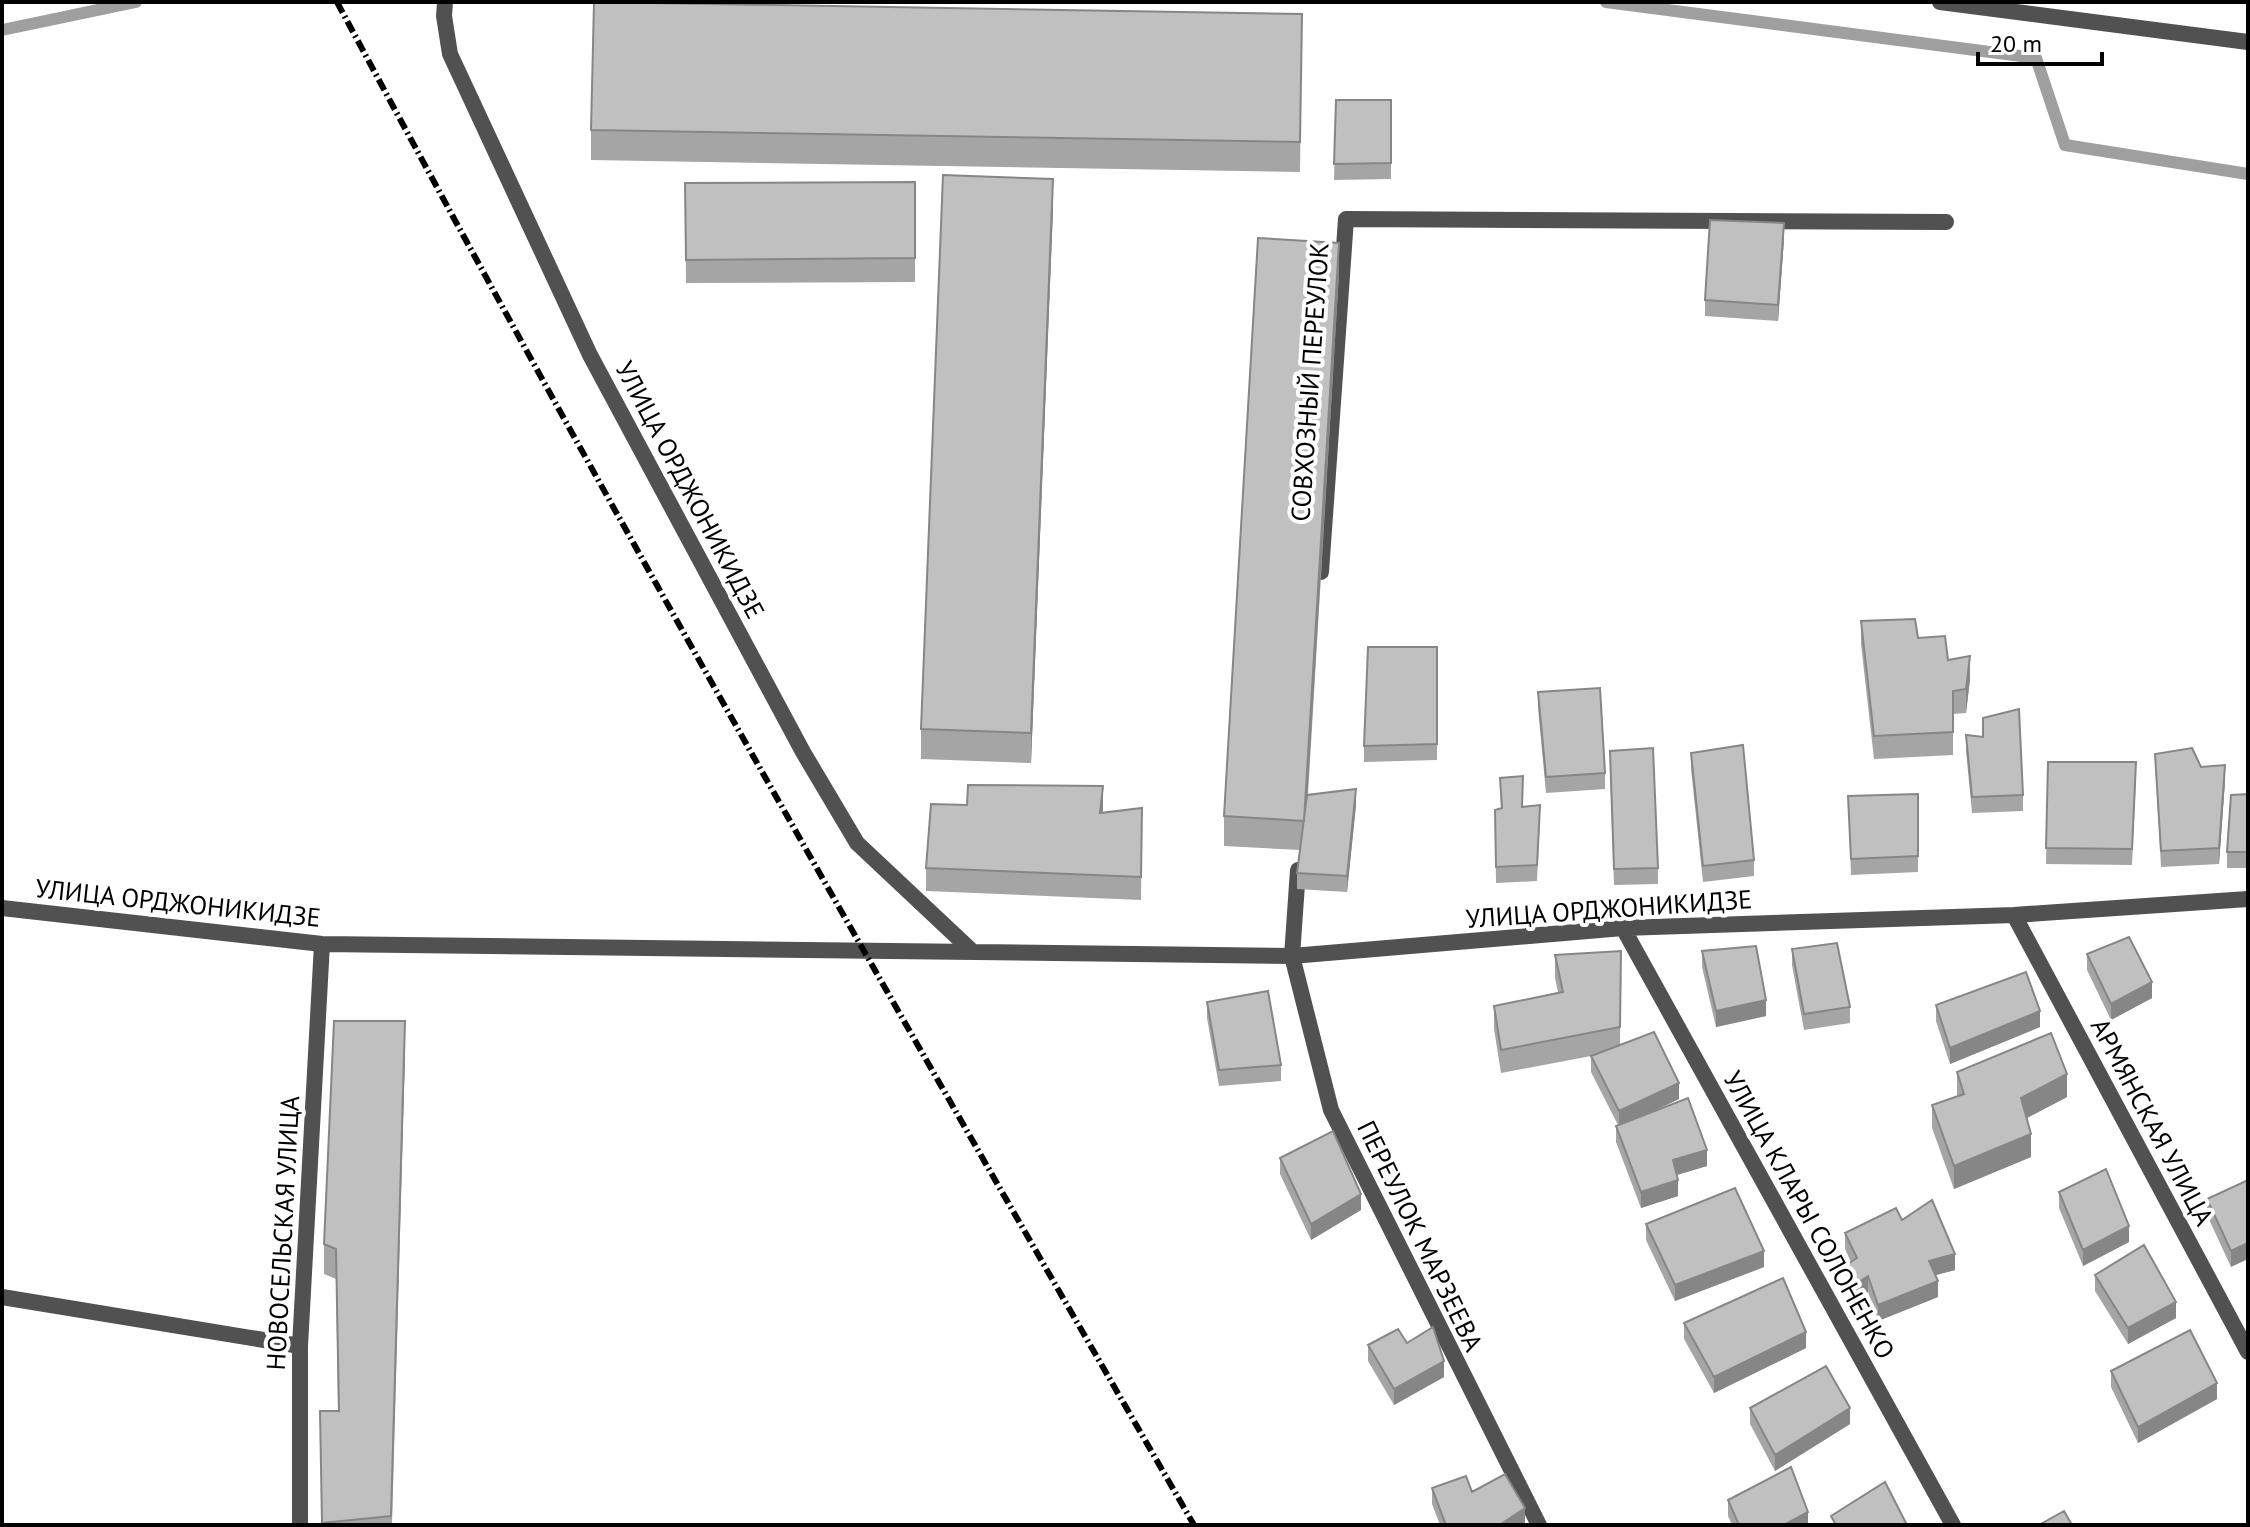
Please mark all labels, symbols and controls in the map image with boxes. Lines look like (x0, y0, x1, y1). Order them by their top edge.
scale bar (1978, 16, 2102, 66)
text: 20 m (1990, 28, 2042, 59)
street label: СОВХОЗНЫЙ ПЕРЕУЛОК (1283, 241, 1336, 523)
street label: УЛИЦА ОРДЖОНИКИДЗЕ (609, 355, 772, 624)
street label: УЛИЦА ОРДЖОНИКИДЗЕ (34, 871, 322, 934)
street label: УЛИЦА ОРДЖОНИКИДЗЕ (1465, 882, 1753, 935)
street label: АРМЯНСКАЯ УЛИЦА (2084, 1012, 2221, 1231)
street label: УЛИЦА КЛАРЫ СОЛОНЕНКО (1717, 1065, 1902, 1364)
street label: НОВОСЕЛЬСКАЯ УЛИЦА (259, 1095, 306, 1371)
street label: ПЕРЕУЛОК МАРЗЕЕВА (1350, 1115, 1491, 1357)

